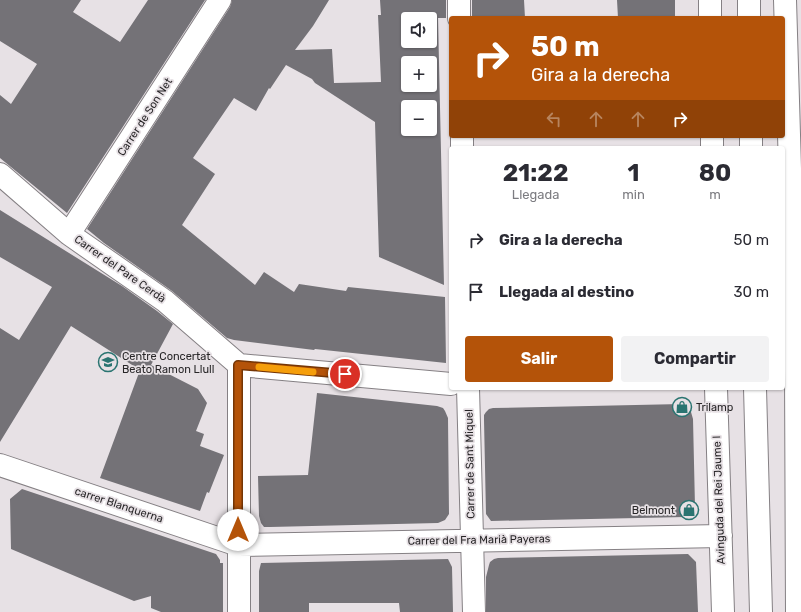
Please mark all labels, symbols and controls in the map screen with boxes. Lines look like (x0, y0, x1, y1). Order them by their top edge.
map controls (401, 12, 437, 136)
button: sound (401, 12, 437, 48)
text: 50 m (531, 30, 600, 63)
icon: right (465, 32, 517, 84)
button: + (401, 56, 437, 92)
text: Gira a la derecha (531, 64, 670, 86)
street label: Carrer de Son Net (115, 75, 175, 158)
button: − (401, 100, 437, 136)
icon: left (543, 108, 565, 130)
icon: ahead (585, 108, 607, 130)
icon: ahead (627, 108, 649, 130)
icon: right (669, 108, 691, 130)
text: 21:22 (503, 159, 569, 187)
text: 1 (628, 159, 640, 187)
text: 80 (699, 159, 731, 187)
text: Llegada (512, 187, 559, 202)
text: min (622, 187, 645, 202)
text: m (709, 187, 721, 202)
icon: right (465, 229, 487, 251)
text: Gira a la derecha (499, 231, 623, 249)
text: 50 m (734, 231, 769, 249)
street label: Carrer del Pare Cerdà (72, 233, 168, 305)
icon: arrive (465, 281, 487, 303)
text: Llegada al destino (499, 283, 634, 301)
text: 30 m (733, 283, 769, 301)
button: Salir (465, 336, 613, 382)
button: Compartir (621, 336, 769, 382)
place label: Centre Concertat Beato Ramon Llull (122, 350, 214, 376)
school or university icon: Centre Concertat Beato Ramon Llull (97, 351, 119, 373)
pin (328, 357, 362, 391)
icon: arrive (334, 363, 356, 385)
shop icon: Trilamp (671, 396, 693, 418)
place label: Trilamp (696, 401, 733, 414)
street label: Carrer de Sant Miquel (463, 409, 477, 519)
street label: Avinguda del Rei Jaume I (710, 435, 728, 565)
street label: carrer Blanquerna (73, 485, 165, 525)
shop icon: Belmont (678, 499, 700, 521)
place label: Belmont (632, 504, 676, 517)
position arrow (217, 509, 259, 551)
street label: Carrer del Fra Marià Payeras (408, 532, 551, 548)

